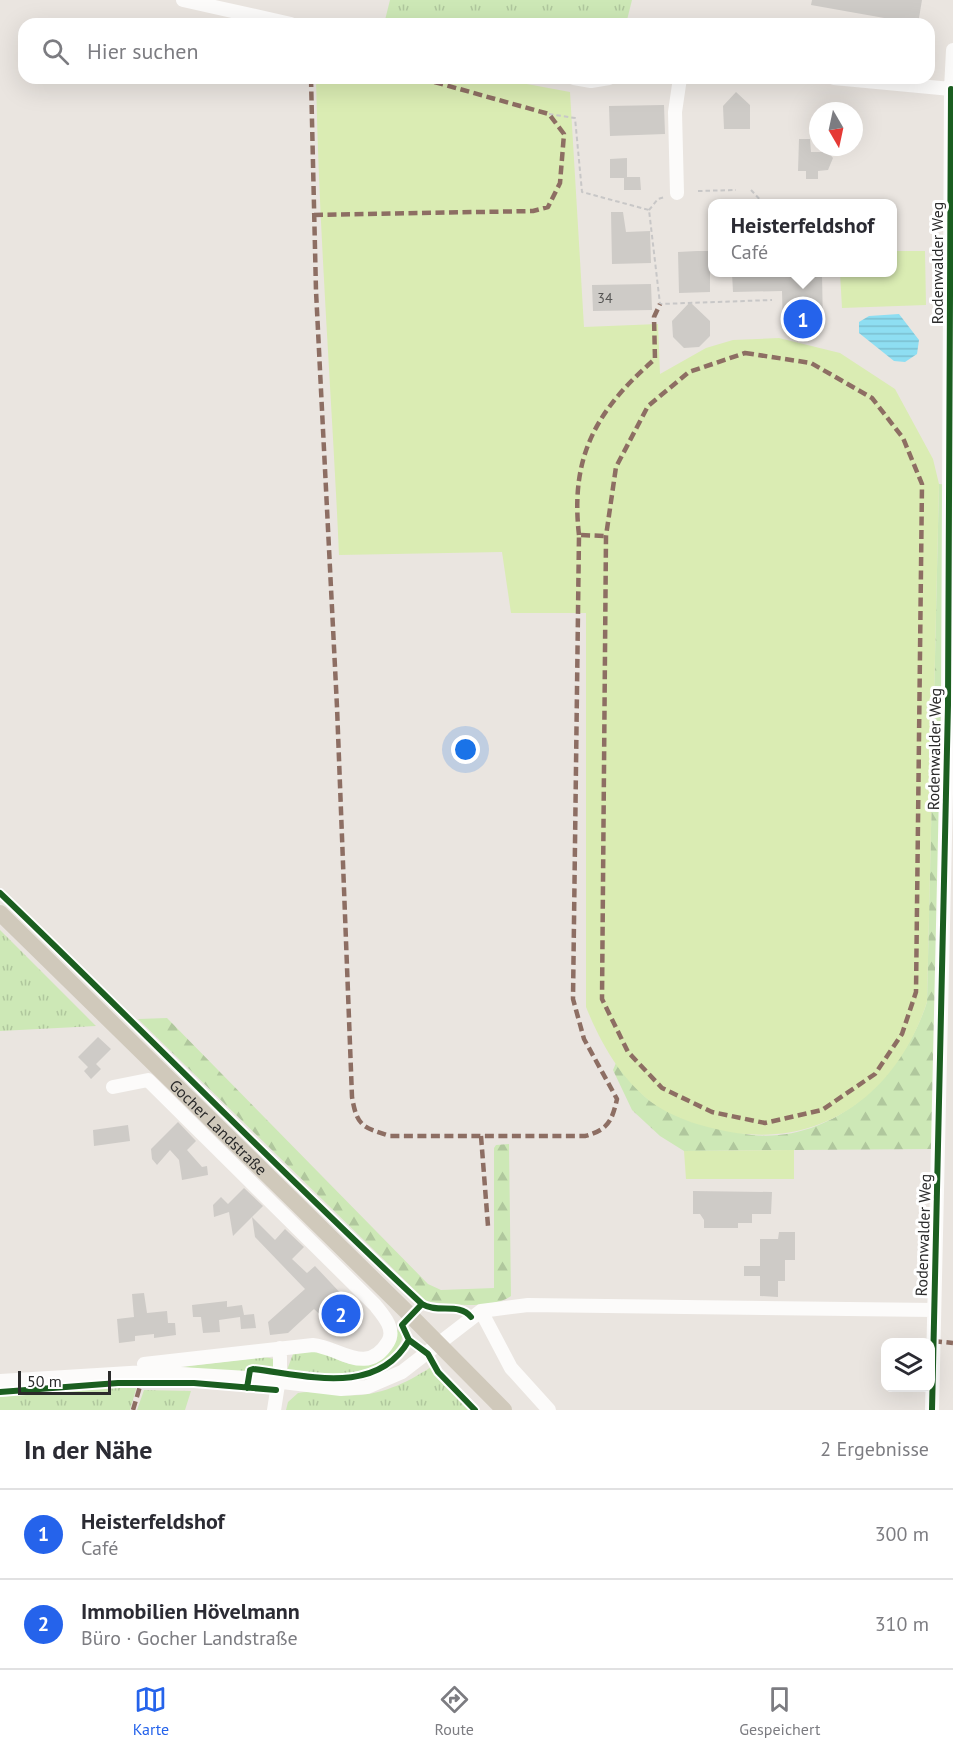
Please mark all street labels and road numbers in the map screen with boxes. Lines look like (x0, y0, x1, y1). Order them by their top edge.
street label: Rodenwalder Weg (927, 202, 947, 324)
street label: Rodenwalder Weg (923, 688, 945, 810)
street label: Gocher Landstraße (166, 1075, 271, 1179)
street label: Rodenwalder Weg (911, 1173, 935, 1297)

